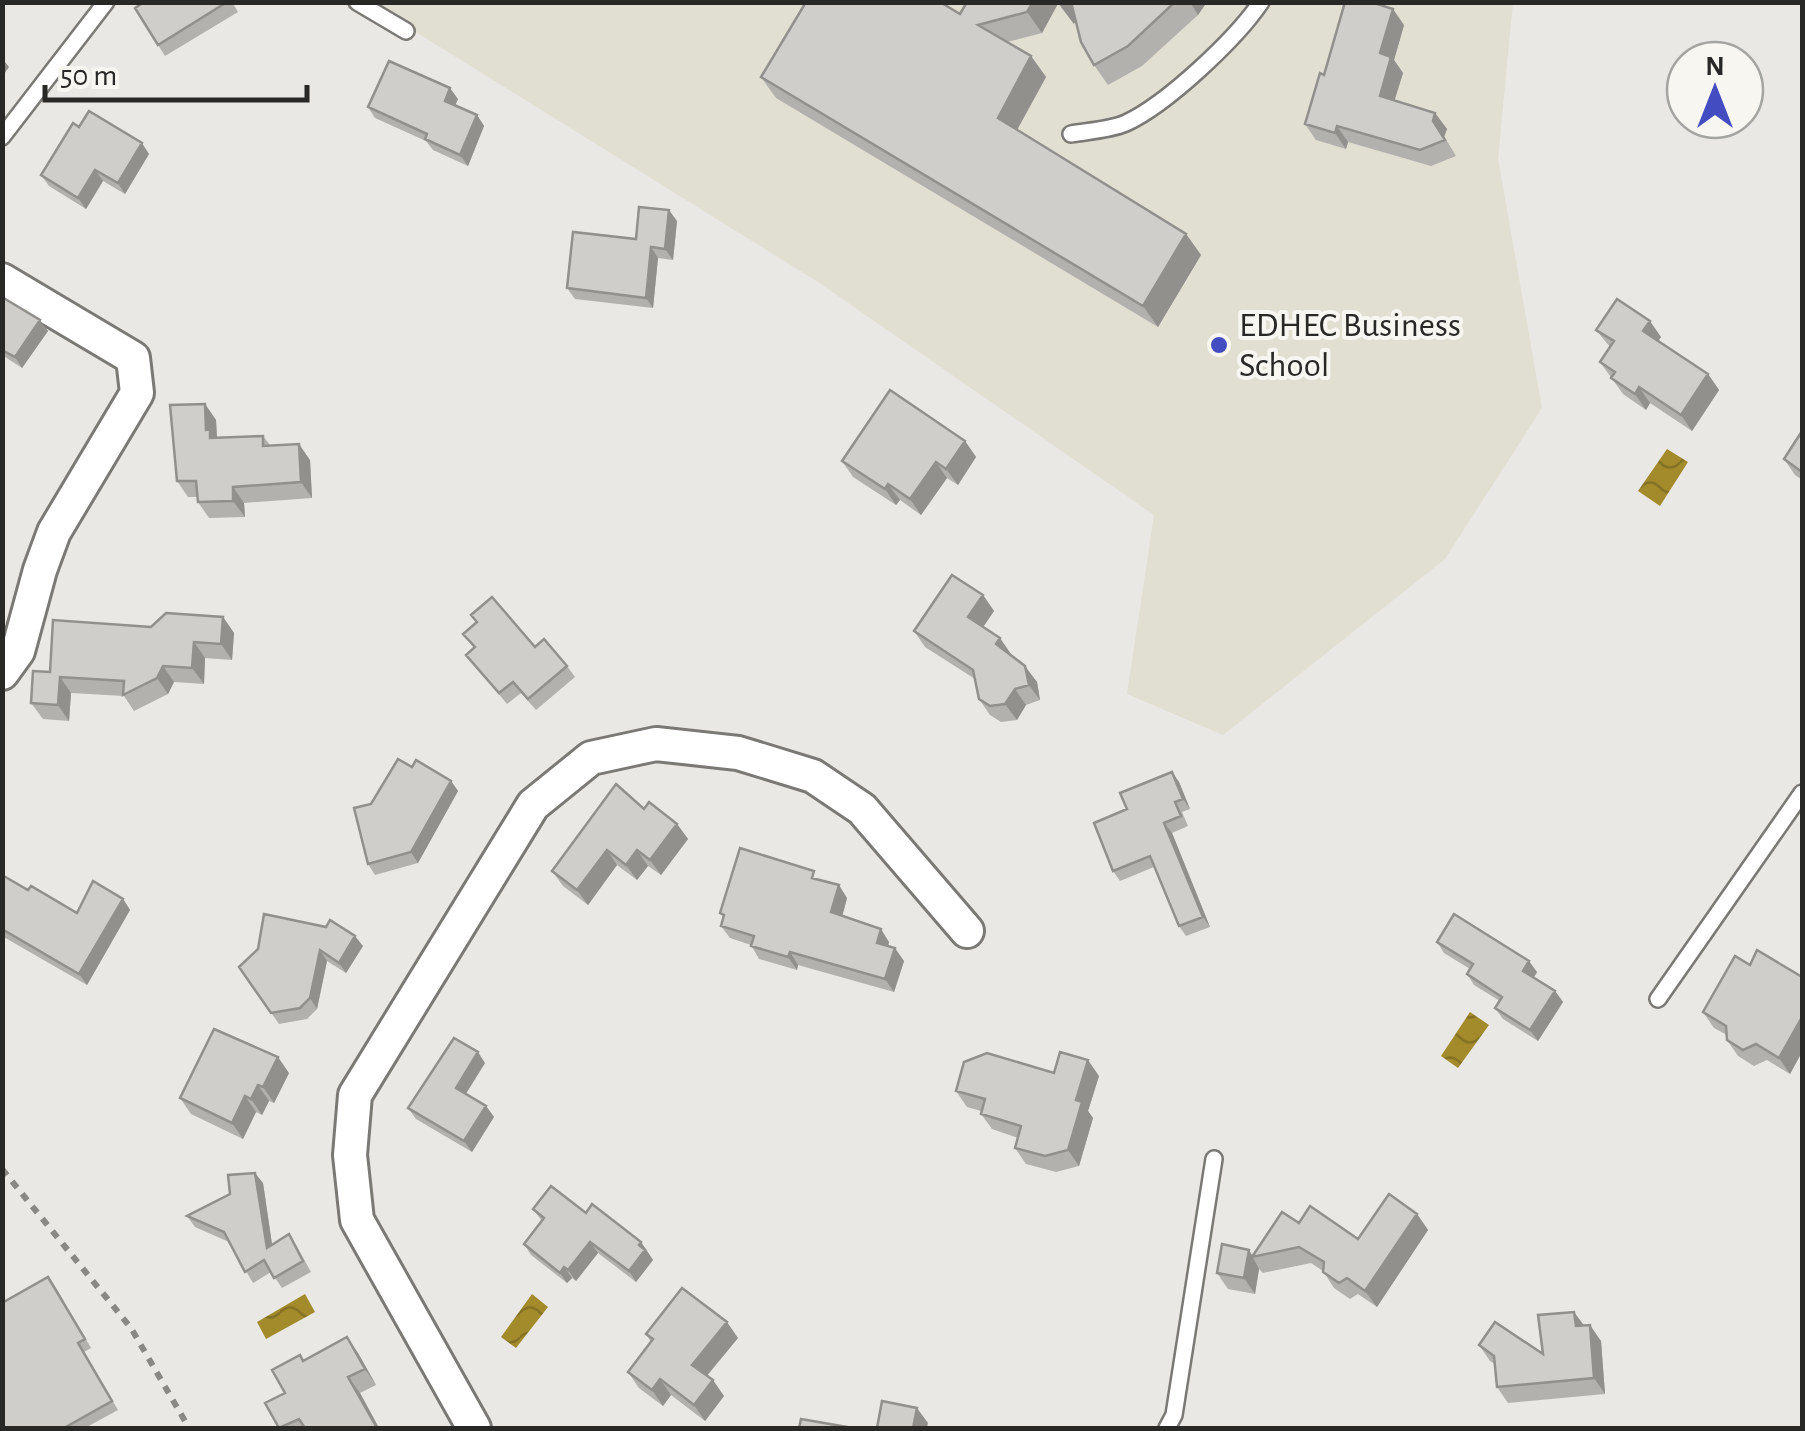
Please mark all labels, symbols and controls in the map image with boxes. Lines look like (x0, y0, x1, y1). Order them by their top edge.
scale bar (45, 40, 308, 102)
north arrow (1665, 40, 1765, 140)
text: N (1705, 53, 1725, 81)
text: 50 m (60, 61, 117, 91)
place label: EDHEC Business School (1239, 308, 1461, 383)
marker: EDHEC Business School (1208, 334, 1230, 356)

